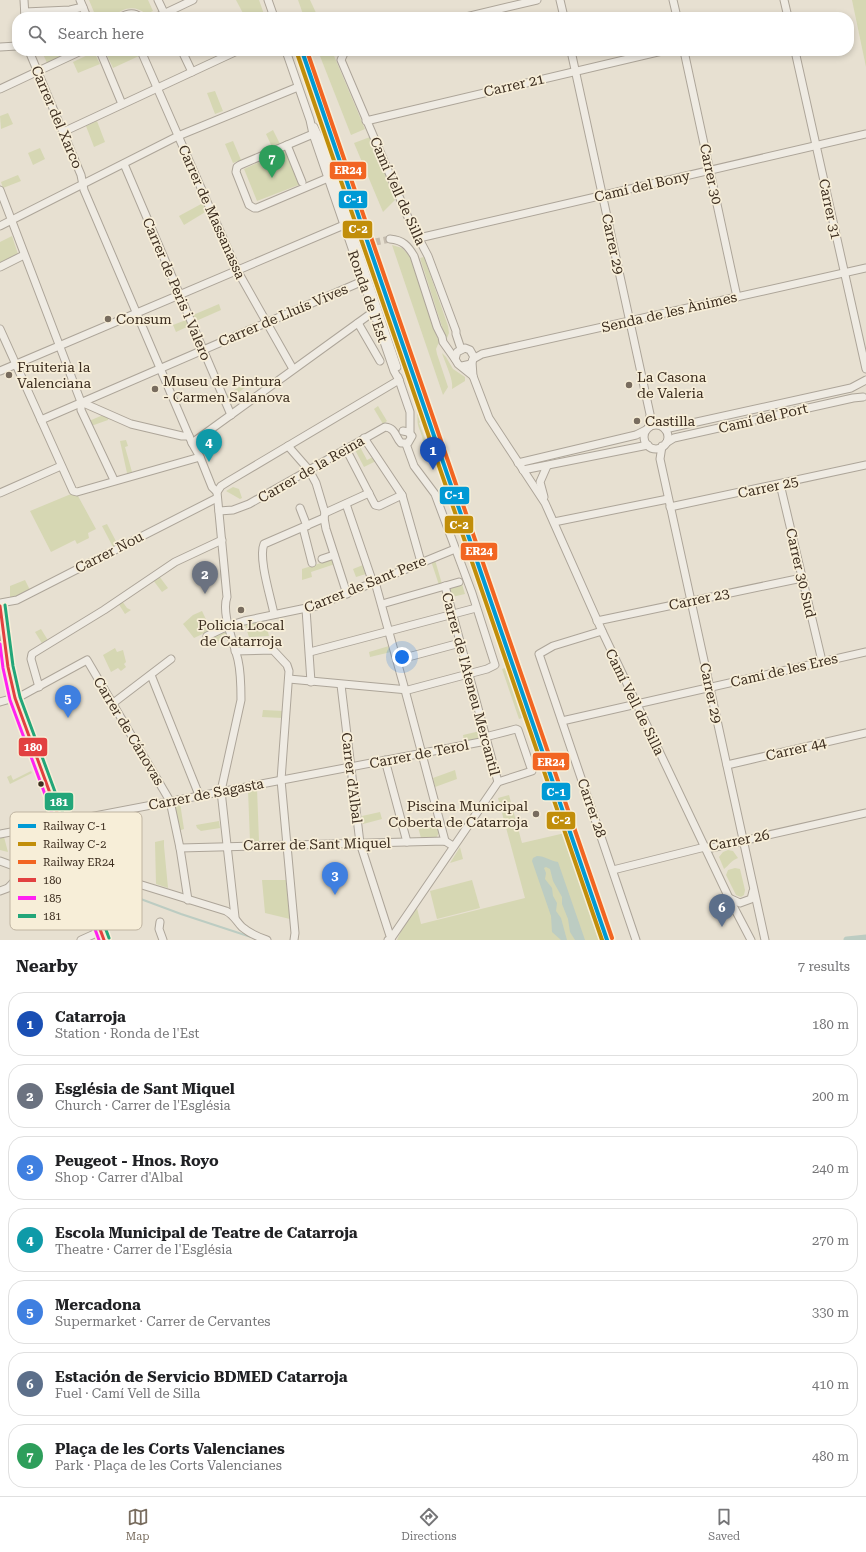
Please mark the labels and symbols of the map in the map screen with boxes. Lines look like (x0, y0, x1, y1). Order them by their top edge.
street label: Carrer del Xarco (28, 63, 86, 171)
street label: Carrer 21 (482, 70, 546, 100)
street label: Camí Vell de Silla (367, 134, 429, 248)
street label: Carrer de Massanassa (175, 142, 249, 282)
street label: Carrer 30 (697, 142, 725, 206)
pin: 7 (259, 145, 285, 178)
line badge: ER24 (329, 161, 367, 180)
text: ER24 (334, 164, 363, 177)
street label: Camí del Bony (592, 167, 692, 205)
street label: Carrer 31 (816, 177, 844, 241)
line badge: C-1 (338, 190, 368, 209)
text: C-1 (343, 193, 363, 206)
street label: Carrer 29 (599, 212, 627, 276)
street label: Carrer de Peris i Valero (140, 215, 214, 363)
line badge: C-2 (342, 220, 373, 239)
text: C-2 (348, 223, 368, 236)
street label: Ronda de l'Est (345, 248, 391, 344)
street label: Carrer de Lluís Vives (216, 280, 350, 350)
street label: Senda de les Ànimes (600, 289, 739, 335)
place label: Consum (116, 311, 172, 327)
marker: Consum (103, 314, 113, 324)
place label: Fruiteria la Valenciana (17, 359, 91, 391)
place label: La Casona de Valeria (637, 369, 707, 401)
marker: Fruiteria la Valenciana (4, 370, 14, 380)
place label: Museu de Pintura - Carmen Salanova (163, 373, 291, 405)
marker: La Casona de Valeria (624, 380, 634, 390)
marker: Museu de Pintura - Carmen Salanova (150, 384, 160, 394)
street label: Camí del Port (717, 400, 809, 436)
place label: Castilla (645, 413, 696, 429)
marker: Castilla (632, 416, 642, 426)
pin: 4 (196, 429, 222, 462)
street label: Carrer de la Reina (255, 432, 367, 506)
pin: 1 (420, 437, 446, 470)
street label: Carrer 25 (736, 473, 800, 501)
line badge: C-1 (439, 486, 470, 505)
text: C-1 (444, 489, 464, 502)
line badge: C-2 (444, 515, 474, 534)
text: C-2 (449, 519, 469, 532)
street label: Carrer 30 Sud (783, 527, 819, 619)
street label: Carrer Nou (72, 528, 146, 576)
line badge: ER24 (460, 542, 498, 561)
text: ER24 (465, 545, 494, 558)
street label: Carrer de Sant Pere (302, 552, 429, 616)
pin: 2 (192, 561, 218, 594)
street label: Carrer 23 (667, 585, 731, 613)
street label: Carrer de l'Ateneu Mercantil (439, 591, 503, 778)
marker: Policia Local de Catarroja (236, 605, 246, 615)
place label: Policia Local de Catarroja (198, 617, 285, 649)
street label: Camí Vell de Silla (602, 646, 668, 758)
your location (392, 647, 412, 667)
street label: Camí de les Eres (729, 650, 840, 690)
street label: Carrer 29 (697, 661, 725, 725)
street label: Carrer de Cánovas (90, 674, 168, 788)
pin: 5 (55, 685, 81, 718)
street label: Carrer d'Albal (338, 731, 366, 825)
street label: Carrer 44 (764, 734, 828, 764)
street label: Carrer de Terol (368, 736, 471, 771)
line badge: 180 (18, 737, 48, 757)
text: 180 (24, 741, 42, 754)
line badge: ER24 (532, 752, 570, 771)
text: ER24 (537, 756, 566, 769)
street label: Carrer de Sagasta (147, 775, 265, 813)
street label: Carrer 28 (574, 776, 610, 840)
unlabelled marker (36, 779, 46, 789)
line badge: C-1 (541, 782, 571, 801)
text: C-1 (546, 786, 566, 799)
line badge: 181 (44, 792, 74, 811)
text: 181 (50, 796, 68, 809)
place label: Piscina Municipal Coberta de Catarroja (388, 798, 529, 830)
marker: Piscina Municipal Coberta de Catarroja (531, 809, 541, 819)
line badge: C-2 (546, 811, 576, 830)
legend (10, 812, 142, 930)
text: C-2 (551, 814, 571, 827)
text: Railway C-1 (43, 820, 106, 833)
street label: Carrer 26 (707, 826, 771, 854)
street label: Carrer de Sant Miquel (243, 835, 392, 853)
text: Railway C-2 (43, 838, 106, 851)
text: Railway ER24 (43, 856, 115, 869)
pin: 3 (322, 862, 348, 895)
text: 180 (43, 874, 61, 887)
text: 185 (43, 892, 61, 905)
pin: 6 (709, 894, 735, 927)
text: 181 (43, 910, 61, 923)

